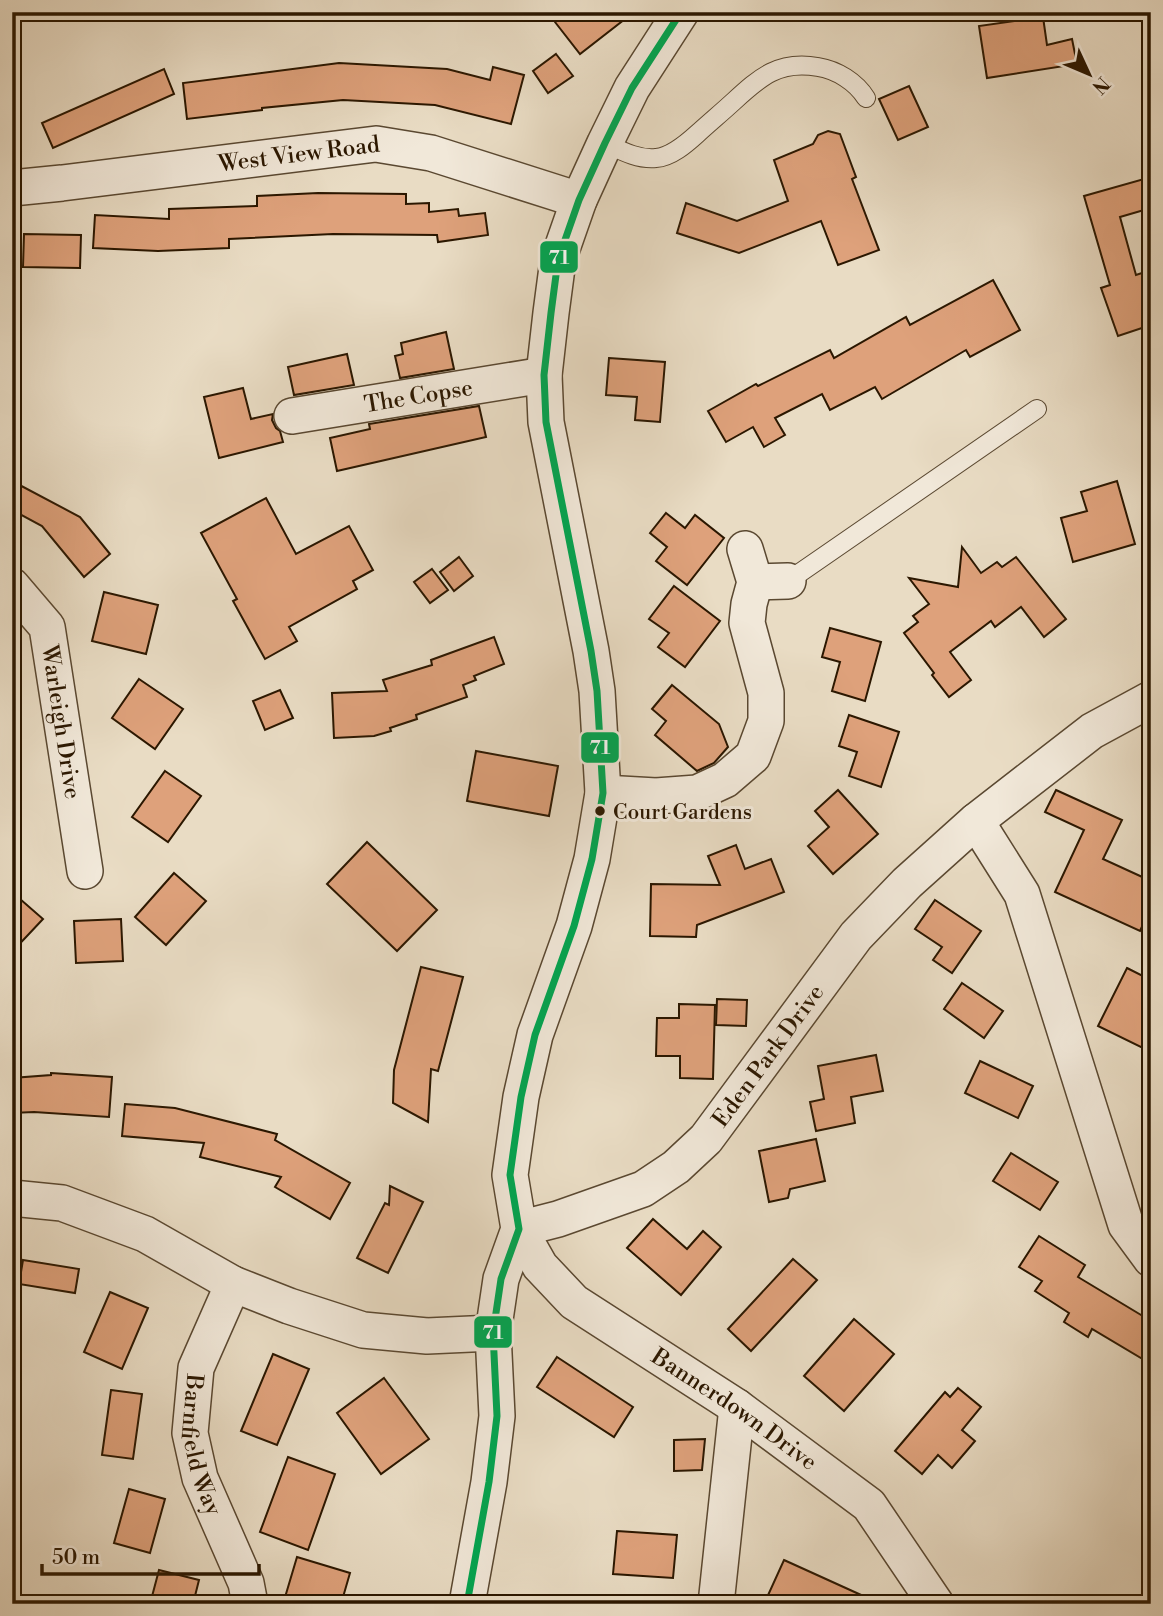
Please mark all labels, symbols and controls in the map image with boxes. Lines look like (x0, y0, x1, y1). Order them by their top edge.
north arrow (1054, 38, 1124, 108)
text: N (1087, 71, 1114, 99)
street label: West View Road (216, 131, 381, 179)
line badge: 71 (539, 240, 579, 274)
text: 71 (549, 246, 569, 270)
street label: The Copse (362, 374, 475, 419)
street label: Warleigh Drive (35, 642, 87, 801)
line badge: 71 (580, 731, 620, 764)
text: 71 (590, 736, 610, 760)
place label: Court Gardens (613, 800, 752, 826)
marker: Court Gardens (593, 804, 607, 818)
street label: Eden Park Drive (707, 979, 830, 1133)
line badge: 71 (473, 1315, 513, 1349)
text: 71 (483, 1321, 503, 1345)
street label: Bannerdown Drive (645, 1342, 822, 1477)
street label: Barnfield Way (174, 1372, 228, 1520)
scale bar (42, 1532, 259, 1576)
text: 50 m (52, 1545, 100, 1571)

